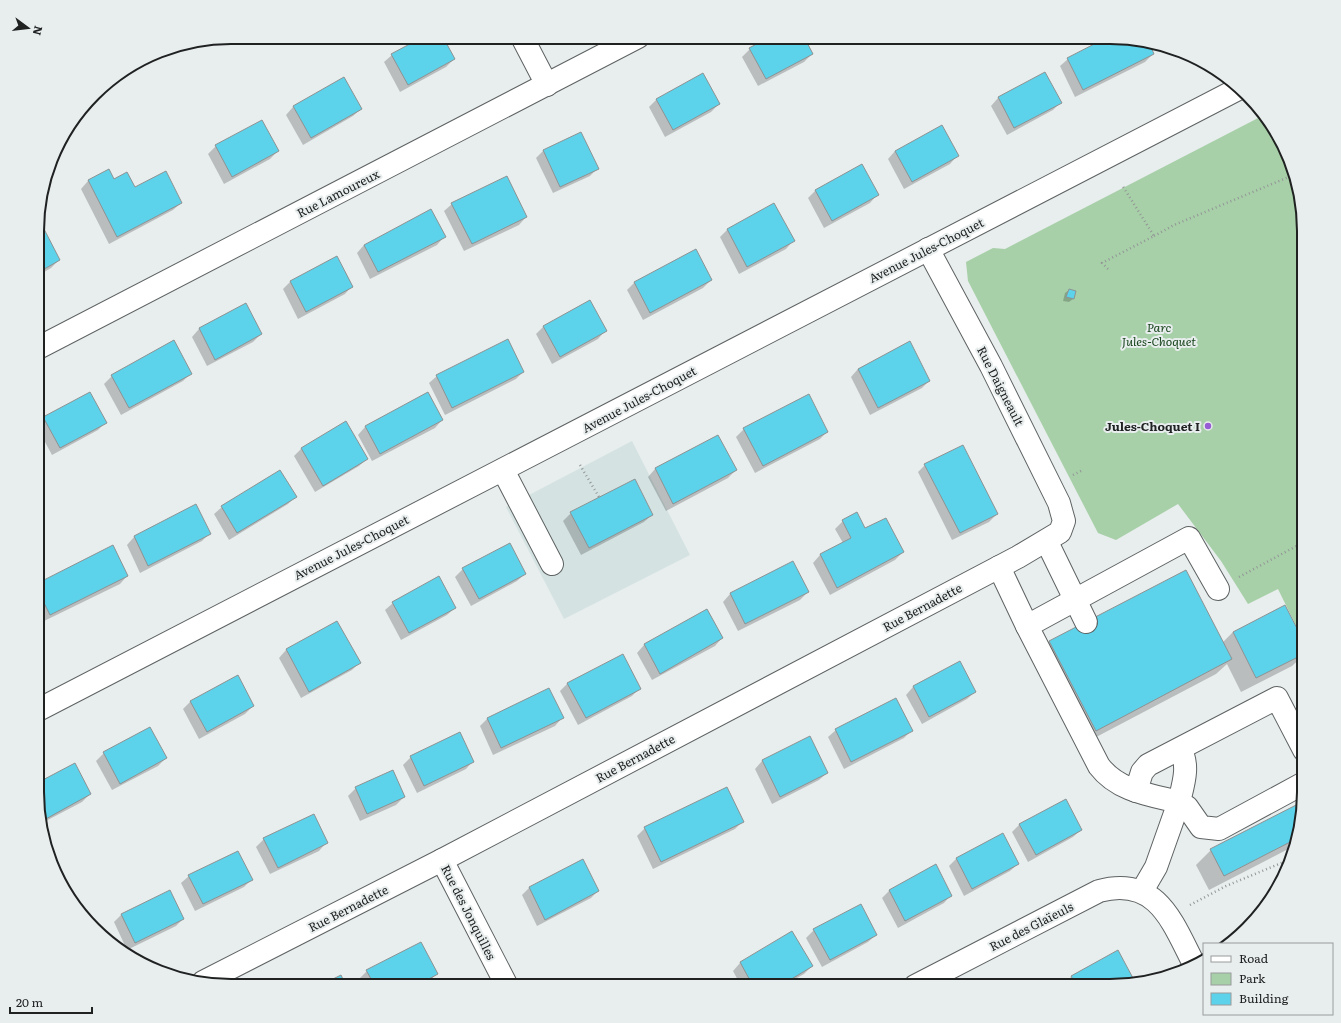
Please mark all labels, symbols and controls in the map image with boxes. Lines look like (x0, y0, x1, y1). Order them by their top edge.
north arrow (8, 8, 48, 48)
text: N (30, 24, 48, 37)
street label: Rue Lamoureux (294, 164, 383, 222)
street label: Avenue Jules-Choquet (865, 213, 987, 287)
park label: Parc Jules-Choquet (1122, 318, 1196, 350)
street label: Rue Daigneault (973, 343, 1029, 429)
street label: Avenue Jules-Choquet (579, 361, 699, 437)
place label: Jules-Choquet I (1105, 417, 1200, 435)
marker: Jules-Choquet I (1203, 421, 1213, 431)
street label: Avenue Jules-Choquet (290, 510, 412, 584)
street label: Rue Bernadette (879, 578, 965, 636)
street label: Rue Bernadette (592, 729, 678, 787)
street label: Rue des Jonquilles (437, 861, 501, 963)
street label: Rue Bernadette (305, 880, 391, 936)
street label: Rue des Glaïeuls (986, 897, 1077, 955)
legend (1203, 943, 1333, 1015)
text: Road (1239, 949, 1269, 967)
text: Park (1239, 969, 1266, 987)
scale bar (10, 989, 92, 1015)
text: Building (1239, 989, 1289, 1007)
text: 20 m (16, 993, 43, 1011)

